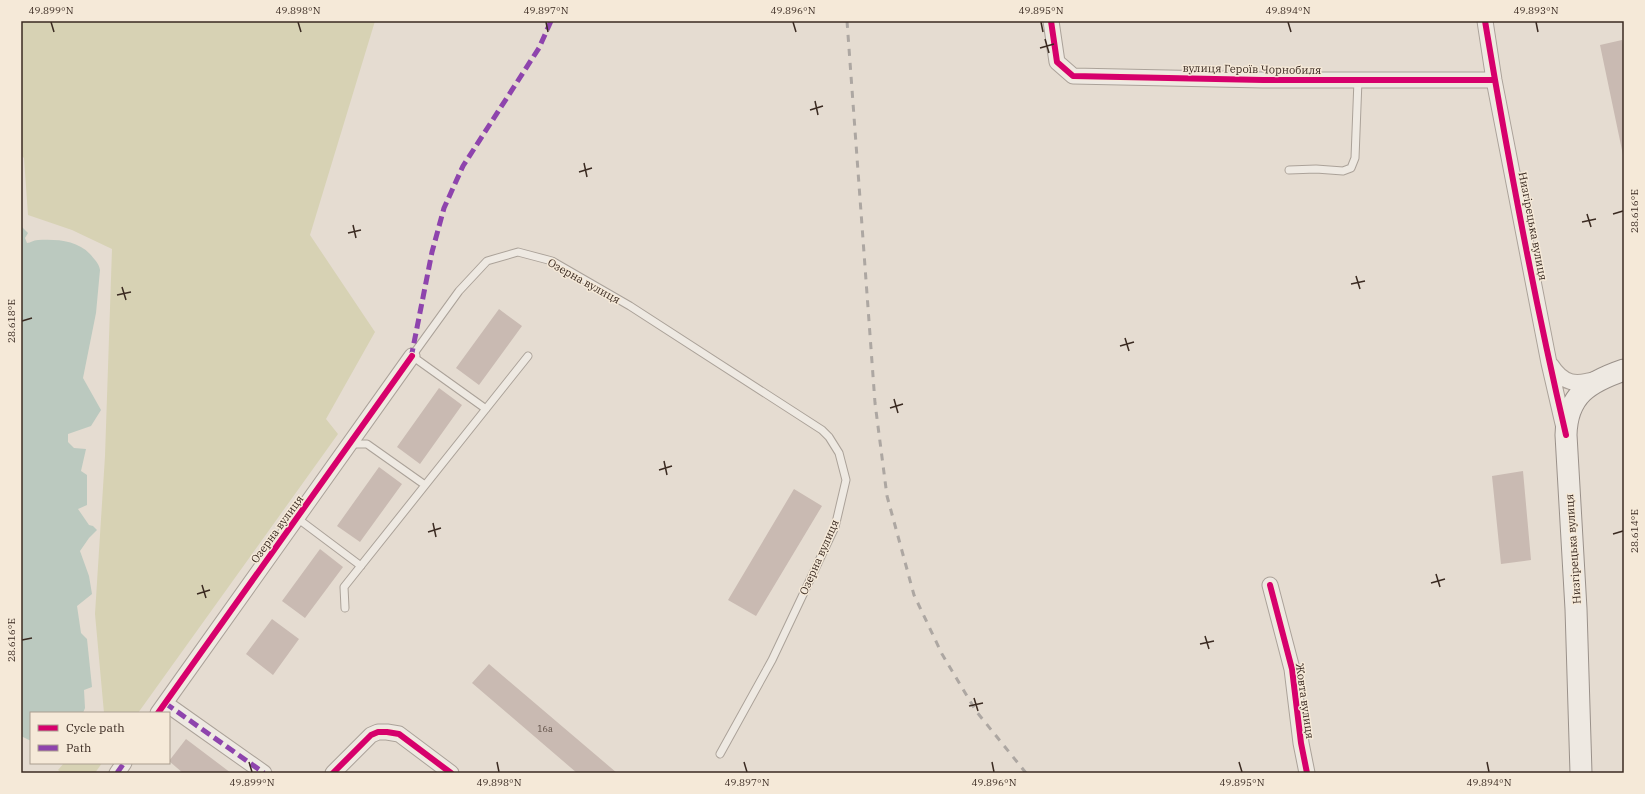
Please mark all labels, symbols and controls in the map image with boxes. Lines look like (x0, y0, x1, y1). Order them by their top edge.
text: 49.899°N (28, 4, 74, 17)
text: 49.898°N (275, 4, 321, 17)
text: 49.897°N (523, 4, 569, 17)
text: 49.896°N (770, 4, 816, 17)
text: 49.895°N (1018, 4, 1064, 17)
text: 49.894°N (1265, 4, 1311, 17)
text: 49.893°N (1513, 4, 1559, 17)
street label: вулиця Героїв Чорнобиля (1182, 61, 1322, 77)
street label: Низгірецька вулиця (1516, 171, 1550, 281)
text: 28.616°E (1628, 189, 1641, 233)
street label: Озерна вулиця (545, 255, 623, 307)
text: 28.618°E (5, 299, 18, 343)
street label: Озерна вулиця (248, 492, 306, 566)
street label: Низгірецька вулиця (1562, 493, 1584, 605)
text: 28.614°E (1628, 509, 1641, 553)
street label: Озерна вулиця (796, 517, 842, 597)
text: 28.616°E (5, 618, 18, 662)
street label: Жовта вулиця (1293, 662, 1317, 740)
legend (30, 712, 170, 764)
text: Cycle path (66, 720, 125, 735)
house number: 16а (537, 723, 553, 734)
text: Path (66, 740, 92, 755)
text: 49.899°N (229, 776, 275, 789)
text: 49.898°N (476, 776, 522, 789)
text: 49.897°N (724, 776, 770, 789)
text: 49.896°N (971, 776, 1017, 789)
text: 49.895°N (1219, 776, 1265, 789)
text: 49.894°N (1466, 776, 1512, 789)

